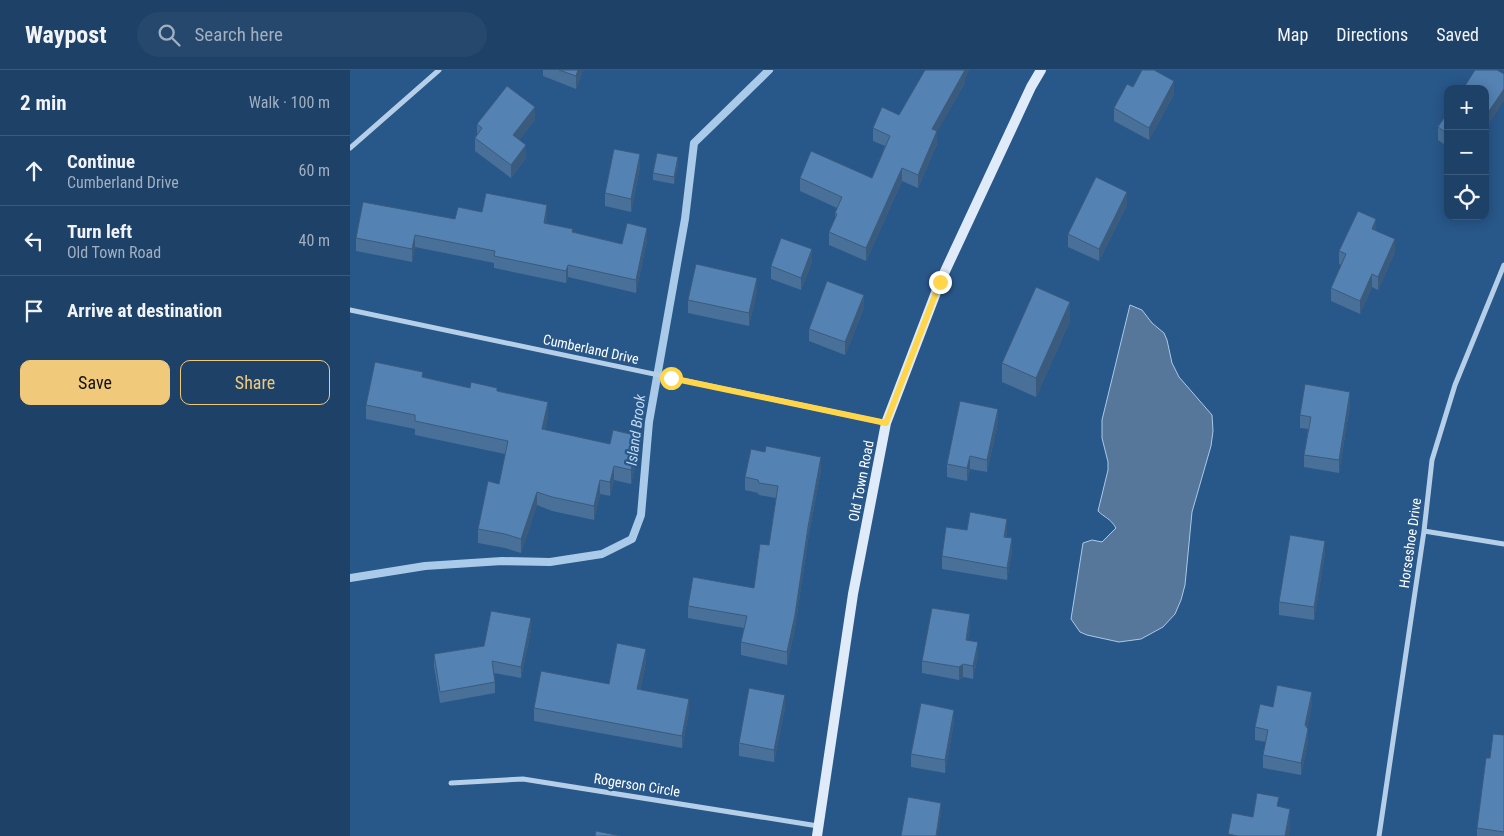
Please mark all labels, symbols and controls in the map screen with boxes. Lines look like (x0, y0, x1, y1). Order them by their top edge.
search box (137, 12, 487, 57)
text: Waypost (25, 21, 107, 49)
icon: search (155, 21, 183, 49)
text: Search here (195, 23, 283, 46)
text: Map (1277, 24, 1308, 45)
text: Directions (1336, 24, 1408, 45)
text: Saved (1436, 24, 1479, 45)
map controls (1444, 85, 1489, 220)
button: + (1444, 85, 1489, 130)
text: 2 min (20, 91, 67, 115)
text: Walk · 100 m (249, 93, 330, 112)
button: − (1444, 130, 1489, 175)
text: Continue (67, 150, 135, 173)
icon: ahead (20, 157, 48, 185)
text: 60 m (298, 161, 330, 180)
text: Cumberland Drive (67, 173, 179, 192)
button: locate (1444, 175, 1489, 220)
text: Turn left (67, 220, 132, 243)
icon: left (20, 227, 48, 255)
text: 40 m (298, 231, 330, 250)
text: Old Town Road (67, 243, 161, 262)
route end (929, 271, 952, 294)
icon: arrive (20, 297, 48, 325)
text: Arrive at destination (67, 299, 222, 322)
street label: Cumberland Drive (542, 331, 641, 367)
button: Save (20, 360, 170, 405)
button: Share (180, 360, 330, 405)
route start (660, 367, 683, 390)
water label: Island Brook (623, 393, 649, 467)
street label: Old Town Road (845, 439, 877, 523)
street label: Horseshoe Drive (1396, 496, 1424, 589)
street label: Rogerson Circle (593, 770, 682, 800)

